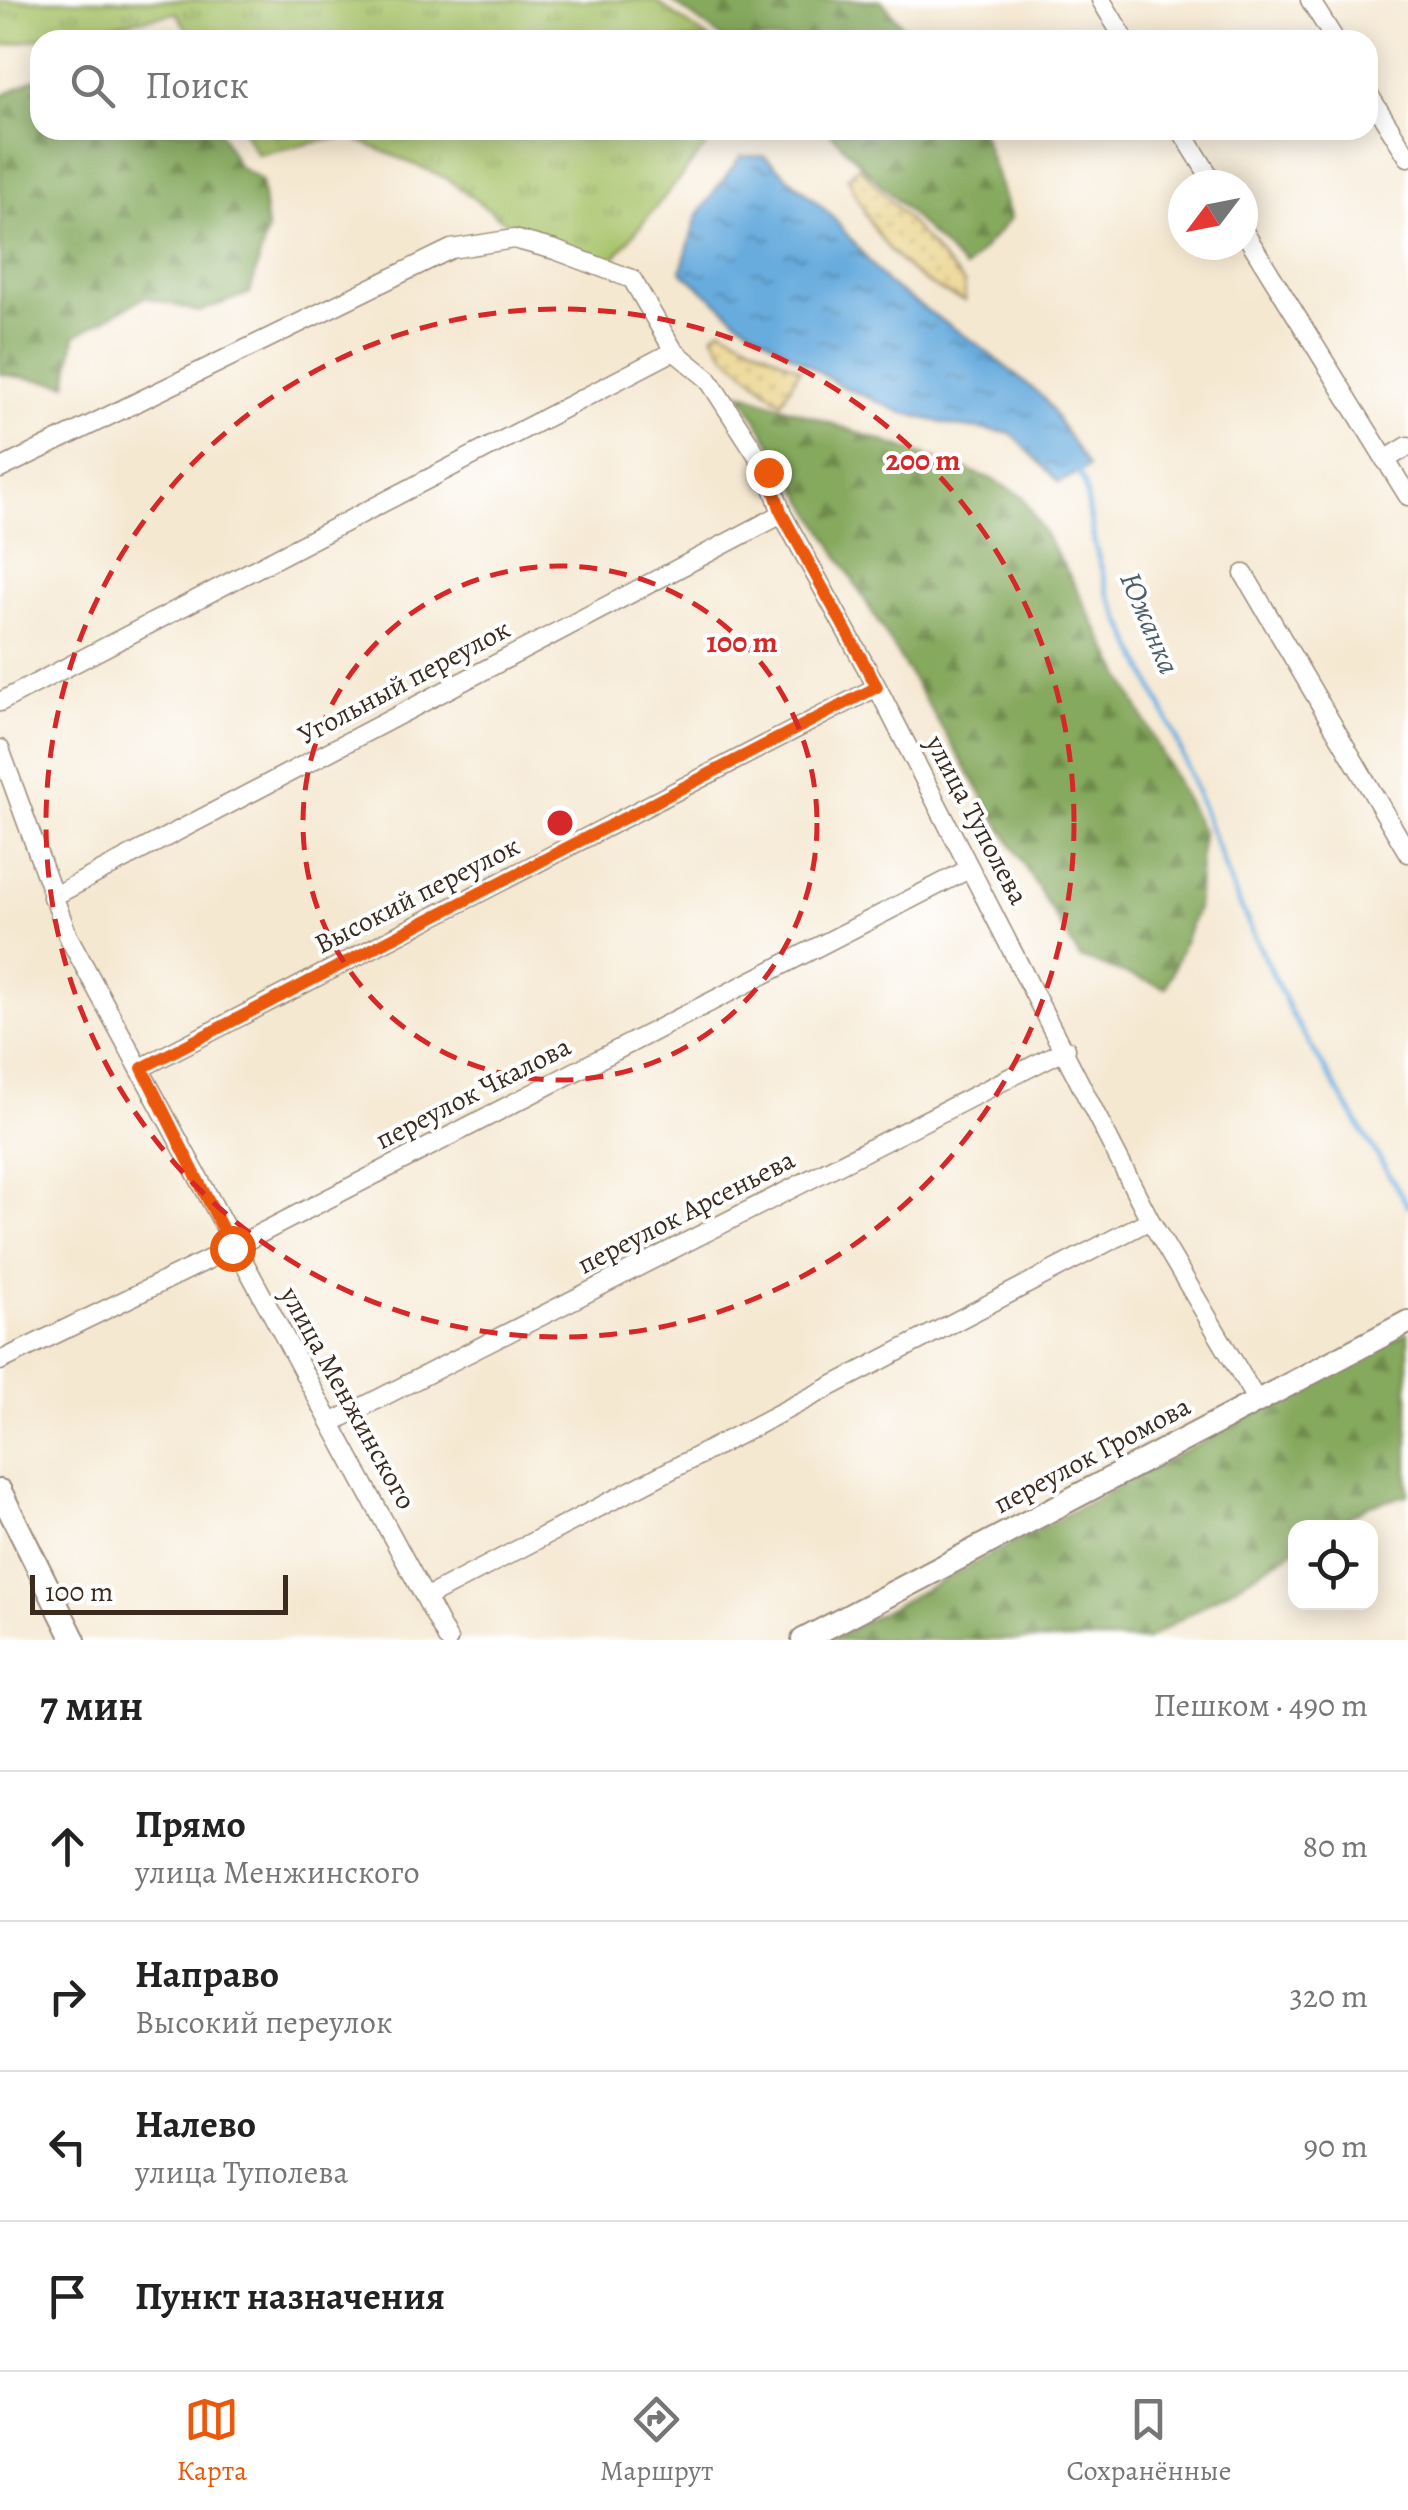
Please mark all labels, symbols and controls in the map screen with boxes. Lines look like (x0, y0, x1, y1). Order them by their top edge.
search box (30, 30, 1378, 140)
icon: search (65, 58, 120, 113)
text: Поиск (145, 59, 249, 111)
north arrow (1168, 170, 1258, 260)
text: 200 m (885, 440, 961, 480)
route end (746, 450, 792, 496)
water label: Южанка (1111, 566, 1189, 680)
street label: Угольный переулок (291, 610, 517, 754)
text: 100 m (706, 622, 778, 662)
street label: улица Туполева (916, 728, 1038, 911)
centre of rings (542, 805, 578, 841)
street label: Высокий переулок (308, 827, 526, 963)
street label: переулок Чкалова (369, 1027, 577, 1159)
street label: переулок Арсеньева (571, 1141, 801, 1283)
route start (210, 1226, 256, 1272)
street label: улица Менжинского (271, 1279, 425, 1516)
street label: переулок Громова (987, 1387, 1197, 1523)
map controls (1288, 1520, 1378, 1610)
button: locate (1288, 1520, 1378, 1610)
scale bar (30, 1570, 288, 1614)
text: 100 m (45, 1573, 113, 1611)
text: 7 мин (40, 1677, 143, 1734)
text: Пешком · 490 m (1153, 1683, 1368, 1727)
text: Прямо (135, 1798, 246, 1850)
icon: ahead (40, 1819, 95, 1874)
text: 80 m (1302, 1824, 1368, 1868)
text: улица Менжинского (135, 1850, 420, 1894)
text: Направо (135, 1948, 279, 2000)
icon: right (40, 1969, 95, 2024)
text: 320 m (1289, 1974, 1368, 2018)
text: Высокий переулок (135, 2000, 393, 2044)
text: Налево (135, 2098, 256, 2150)
icon: left (40, 2119, 95, 2174)
text: 90 m (1303, 2124, 1368, 2168)
text: улица Туполева (135, 2150, 348, 2194)
icon: arrive (40, 2269, 95, 2324)
text: Пункт назначения (135, 2270, 445, 2322)
tab: Карта (177, 2392, 247, 2490)
tab: Маршрут (600, 2392, 713, 2490)
tab: Сохранённые (1066, 2392, 1232, 2490)

